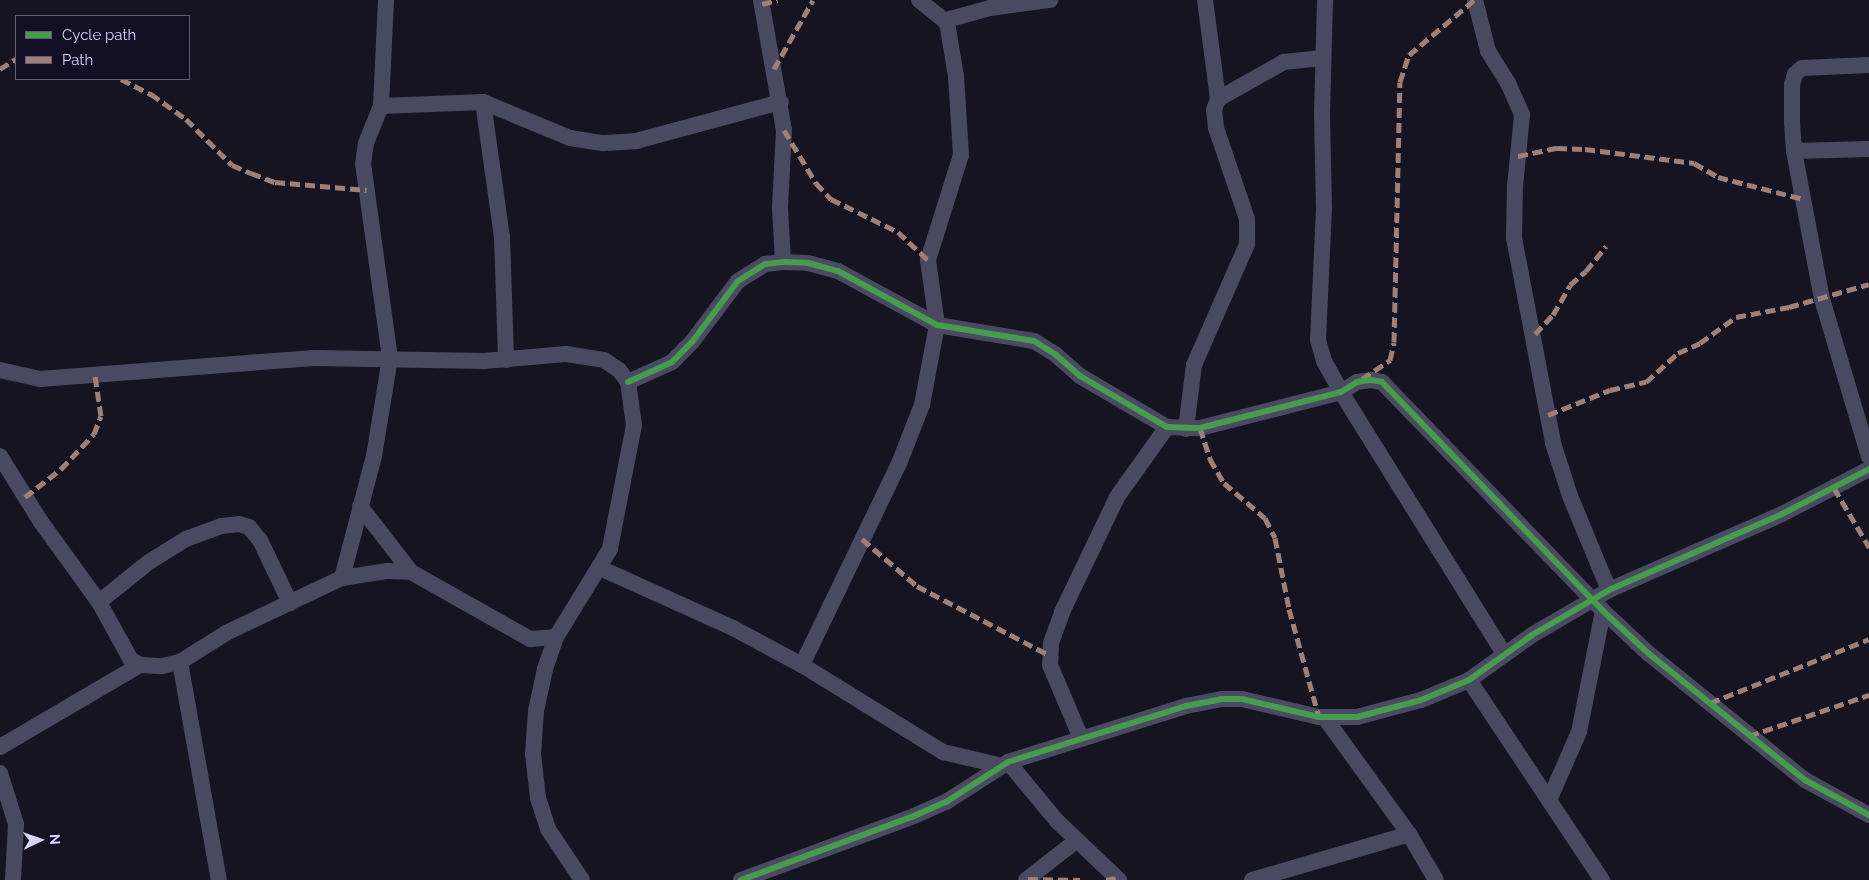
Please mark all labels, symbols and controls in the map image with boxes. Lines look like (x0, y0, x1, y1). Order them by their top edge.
legend (15, 15, 190, 80)
text: Cycle path (62, 26, 136, 44)
text: Path (62, 51, 93, 69)
north arrow (15, 815, 65, 865)
text: N (47, 833, 63, 845)

